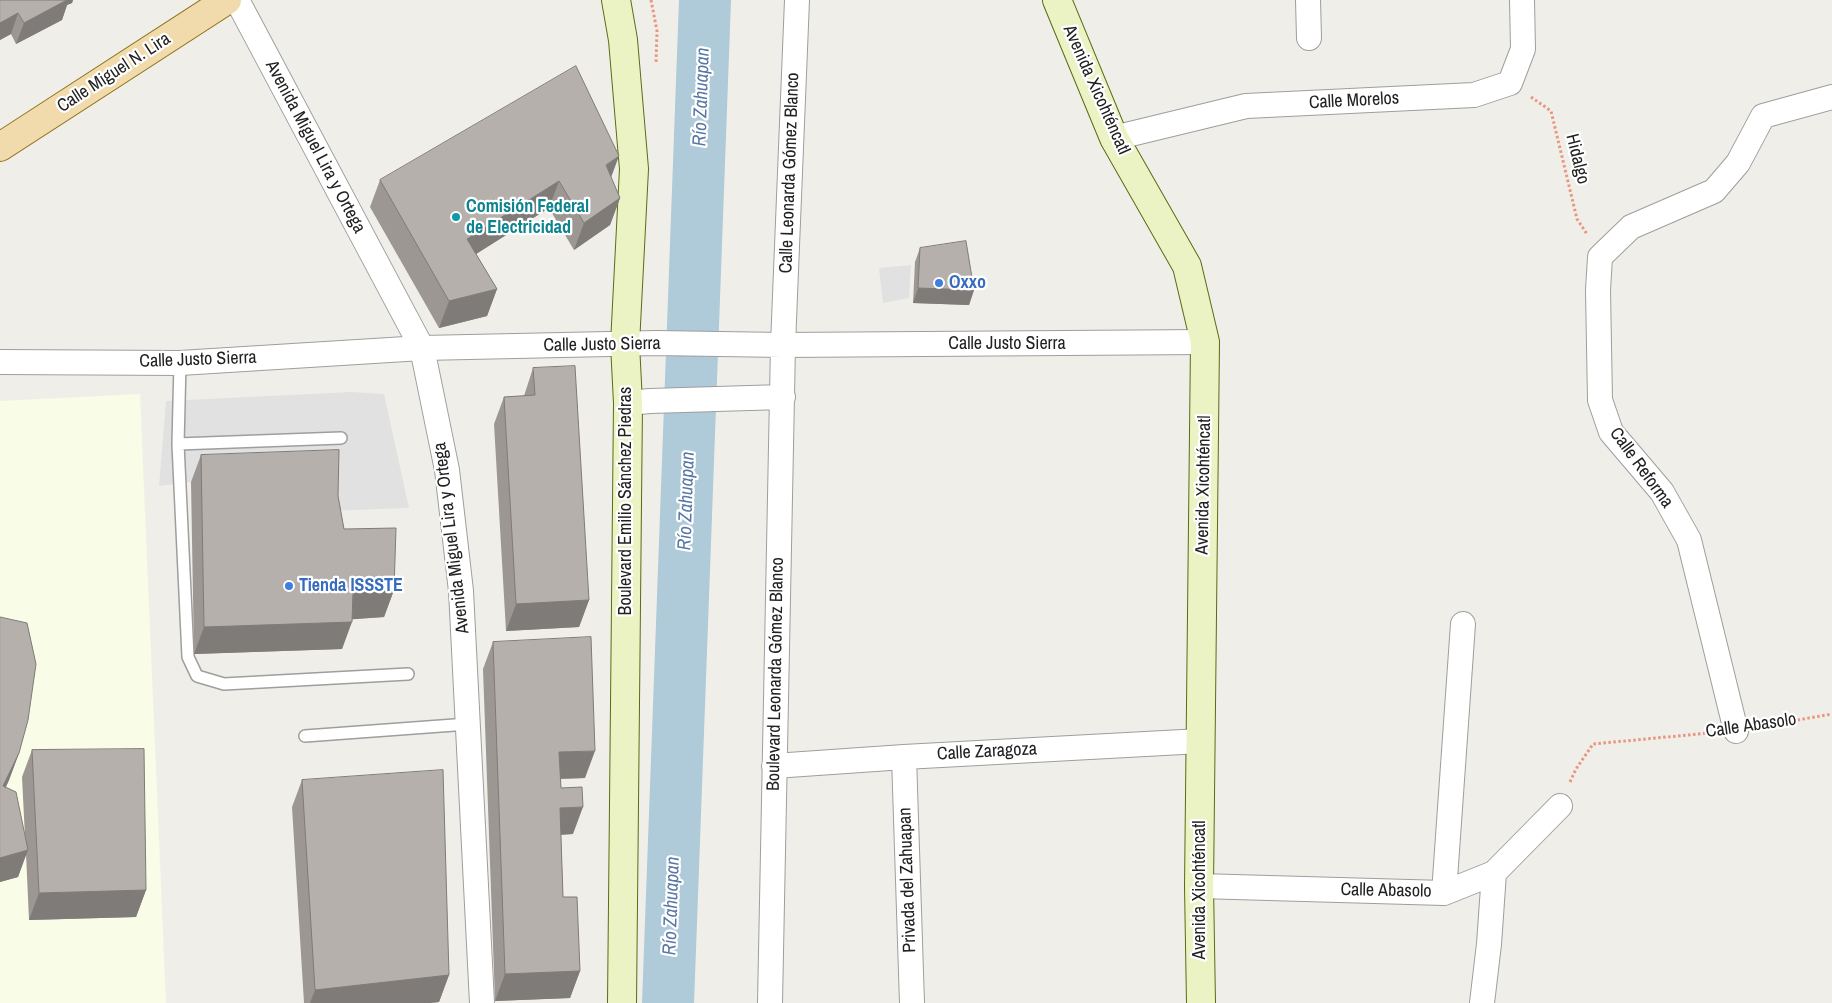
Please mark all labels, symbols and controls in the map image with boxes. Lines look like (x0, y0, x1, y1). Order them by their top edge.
street label: Avenida Xicohténcatl (1058, 22, 1134, 158)
street label: Calle Miguel N. Lira (53, 28, 175, 118)
water label: Río Zahuapan (689, 47, 715, 147)
street label: Avenida Miguel Lira y Ortega (260, 57, 370, 237)
street label: Calle Leonarda Gómez Blanco (776, 72, 804, 274)
street label: Calle Morelos (1308, 88, 1400, 114)
street label: Hidalgo (1560, 132, 1594, 186)
place label: Comisión Federal de Electricidad (466, 196, 589, 238)
marker: Comisión Federal de Electricidad (450, 211, 462, 223)
place label: Oxxo (949, 272, 986, 294)
marker: Oxxo (933, 277, 945, 289)
street label: Calle Justo Sierra (543, 333, 661, 357)
street label: Calle Justo Sierra (948, 333, 1066, 355)
street label: Calle Justo Sierra (139, 347, 257, 373)
street label: Boulevard Emilio Sánchez Piedras (615, 387, 637, 615)
street label: Avenida Xicohténcatl (1192, 415, 1216, 555)
street label: Calle Reforma (1605, 423, 1677, 513)
street label: Avenida Miguel Lira y Ortega (430, 441, 474, 635)
water label: Río Zahuapan (674, 451, 700, 551)
street label: Boulevard Leonarda Gómez Blanco (763, 557, 789, 791)
place label: Tienda ISSSTE (299, 575, 403, 597)
marker: Tienda ISSSTE (283, 580, 295, 592)
street label: Calle Abasolo (1704, 709, 1798, 743)
street label: Calle Zaragoza (936, 739, 1038, 765)
street label: Privada del Zahuapan (895, 807, 921, 953)
street label: Avenida Xicohténcatl (1189, 820, 1211, 960)
water label: Río Zahuapan (659, 856, 685, 956)
street label: Calle Abasolo (1340, 879, 1432, 903)

